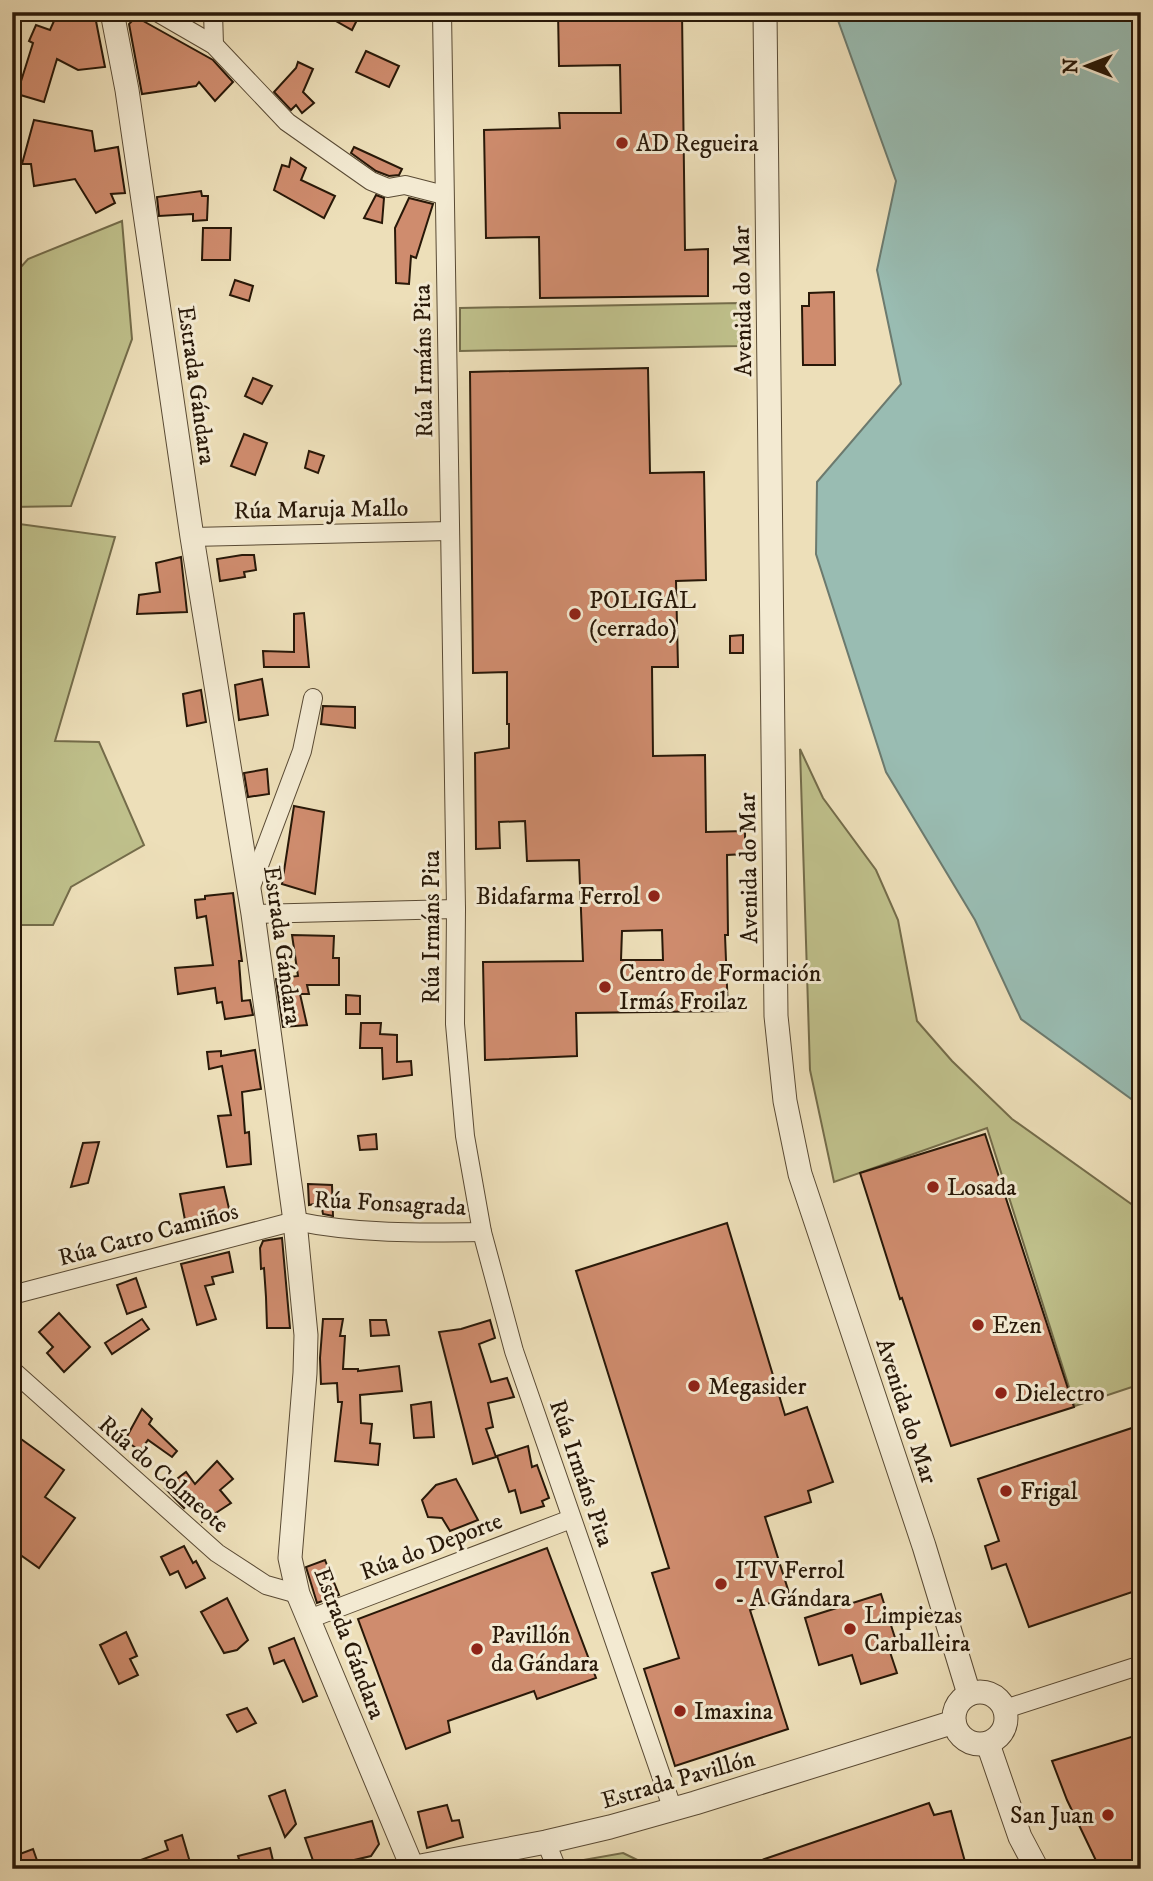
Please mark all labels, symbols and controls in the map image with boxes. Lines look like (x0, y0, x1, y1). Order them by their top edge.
north arrow (1052, 32, 1122, 102)
text: N (1060, 58, 1083, 74)
place label: AD Regueira (636, 129, 759, 159)
marker: AD Regueira (614, 135, 630, 151)
street label: Avenida do Mar (727, 225, 759, 377)
street label: Rúa Irmáns Pita (408, 283, 440, 438)
street label: Estrada Gándara (170, 304, 222, 467)
street label: Rúa Maruja Mallo (233, 493, 409, 527)
place label: POLIGAL (cerrado) (589, 586, 696, 644)
marker: POLIGAL (cerrado) (567, 606, 583, 622)
street label: Avenida do Mar (733, 792, 765, 944)
street label: Rúa Irmáns Pita (417, 849, 447, 1004)
street label: Estrada Gándara (256, 864, 308, 1027)
place label: Bidafarma Ferrol (476, 882, 641, 912)
marker: Bidafarma Ferrol (646, 888, 662, 904)
place label: Centro de Formación Irmás Froilaz (619, 959, 822, 1017)
marker: Centro de Formación Irmás Froilaz (597, 979, 613, 995)
place label: Losada (947, 1173, 1017, 1203)
marker: Losada (925, 1179, 941, 1195)
street label: Rúa Fonsagrada (313, 1185, 468, 1223)
street label: Rúa Catro Camiños (55, 1197, 241, 1273)
place label: Ezen (992, 1311, 1042, 1341)
marker: Ezen (970, 1317, 986, 1333)
street label: Avenida do Mar (868, 1335, 944, 1488)
place label: Megasider (708, 1372, 807, 1402)
marker: Megasider (686, 1378, 702, 1394)
place label: Dielectro (1015, 1379, 1105, 1409)
marker: Dielectro (993, 1385, 1009, 1401)
street label: Rúa Irmáns Pita (542, 1396, 620, 1552)
street label: Rúa do Colmeote (92, 1410, 235, 1540)
place label: Frigal (1020, 1477, 1079, 1507)
marker: Frigal (998, 1483, 1014, 1499)
street label: Rúa do Deporte (356, 1506, 507, 1588)
place label: ITV Ferrol - A Gándara (735, 1556, 852, 1614)
street label: Estrada Gándara (306, 1563, 392, 1724)
marker: ITV Ferrol - A Gándara (713, 1576, 729, 1592)
place label: Limpiezas Carballeira (864, 1601, 971, 1659)
place label: Pavillón da Gándara (491, 1621, 600, 1679)
marker: Limpiezas Carballeira (842, 1621, 858, 1637)
marker: Pavillón da Gándara (469, 1641, 485, 1657)
place label: Imaxina (694, 1697, 774, 1727)
marker: Imaxina (672, 1703, 688, 1719)
street label: Estrada Pavillón (598, 1744, 759, 1816)
place label: San Juan (1010, 1801, 1094, 1831)
marker: San Juan (1100, 1807, 1116, 1823)

